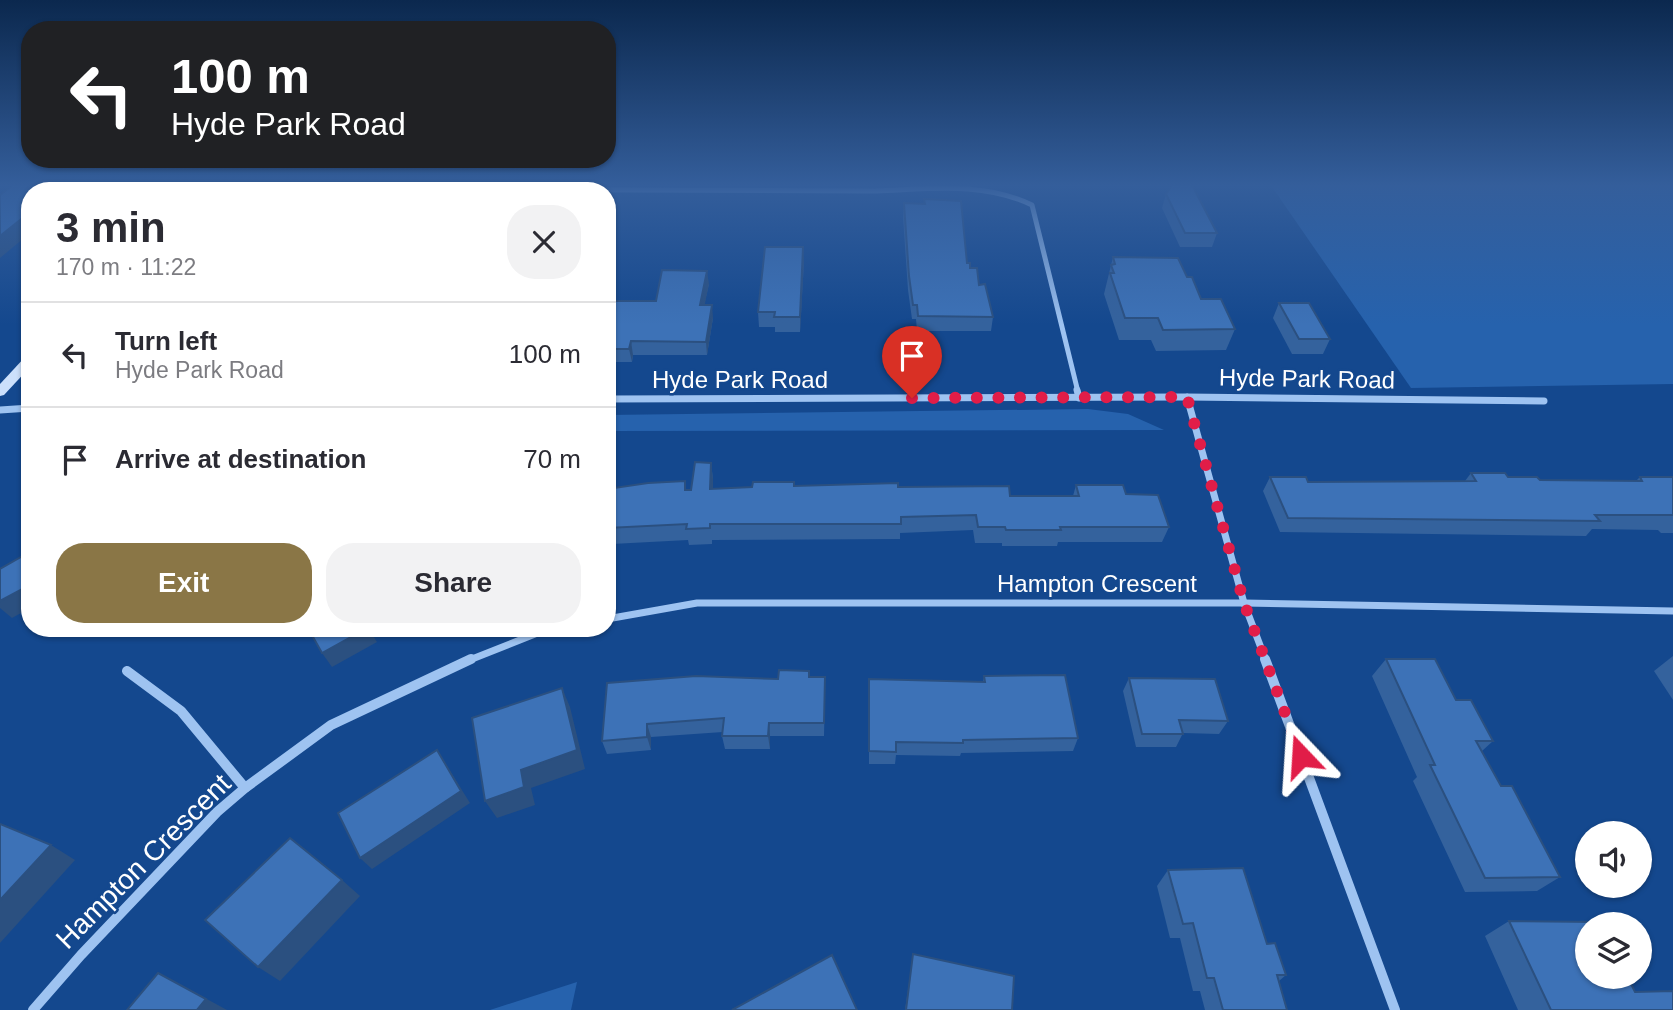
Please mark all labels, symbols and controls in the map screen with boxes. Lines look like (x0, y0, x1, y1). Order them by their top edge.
icon: left (56, 49, 147, 140)
text: 100 m (171, 49, 310, 103)
text: Hyde Park Road (171, 106, 406, 142)
text: 3 min (56, 204, 166, 251)
button: close (507, 205, 581, 279)
text: 170 m · 11:22 (56, 254, 196, 280)
text: Turn left (115, 326, 217, 356)
pin (882, 326, 942, 398)
icon: left (56, 336, 94, 374)
icon: arrive (893, 337, 931, 375)
text: 100 m (509, 339, 581, 369)
text: Hyde Park Road (115, 357, 284, 383)
street label: Hyde Park Road (1219, 363, 1395, 394)
street label: Hyde Park Road (652, 366, 828, 393)
icon: arrive (56, 441, 94, 479)
text: Arrive at destination (115, 444, 366, 474)
text: 70 m (523, 444, 581, 474)
button: Exit (56, 543, 312, 623)
button: Share (326, 543, 581, 623)
street label: Hampton Crescent (997, 570, 1197, 597)
position arrow (1264, 719, 1338, 793)
street label: Hampton Crescent (50, 768, 237, 955)
map controls (1575, 821, 1652, 989)
button: sound (1575, 821, 1652, 898)
button: layers (1575, 912, 1652, 989)

